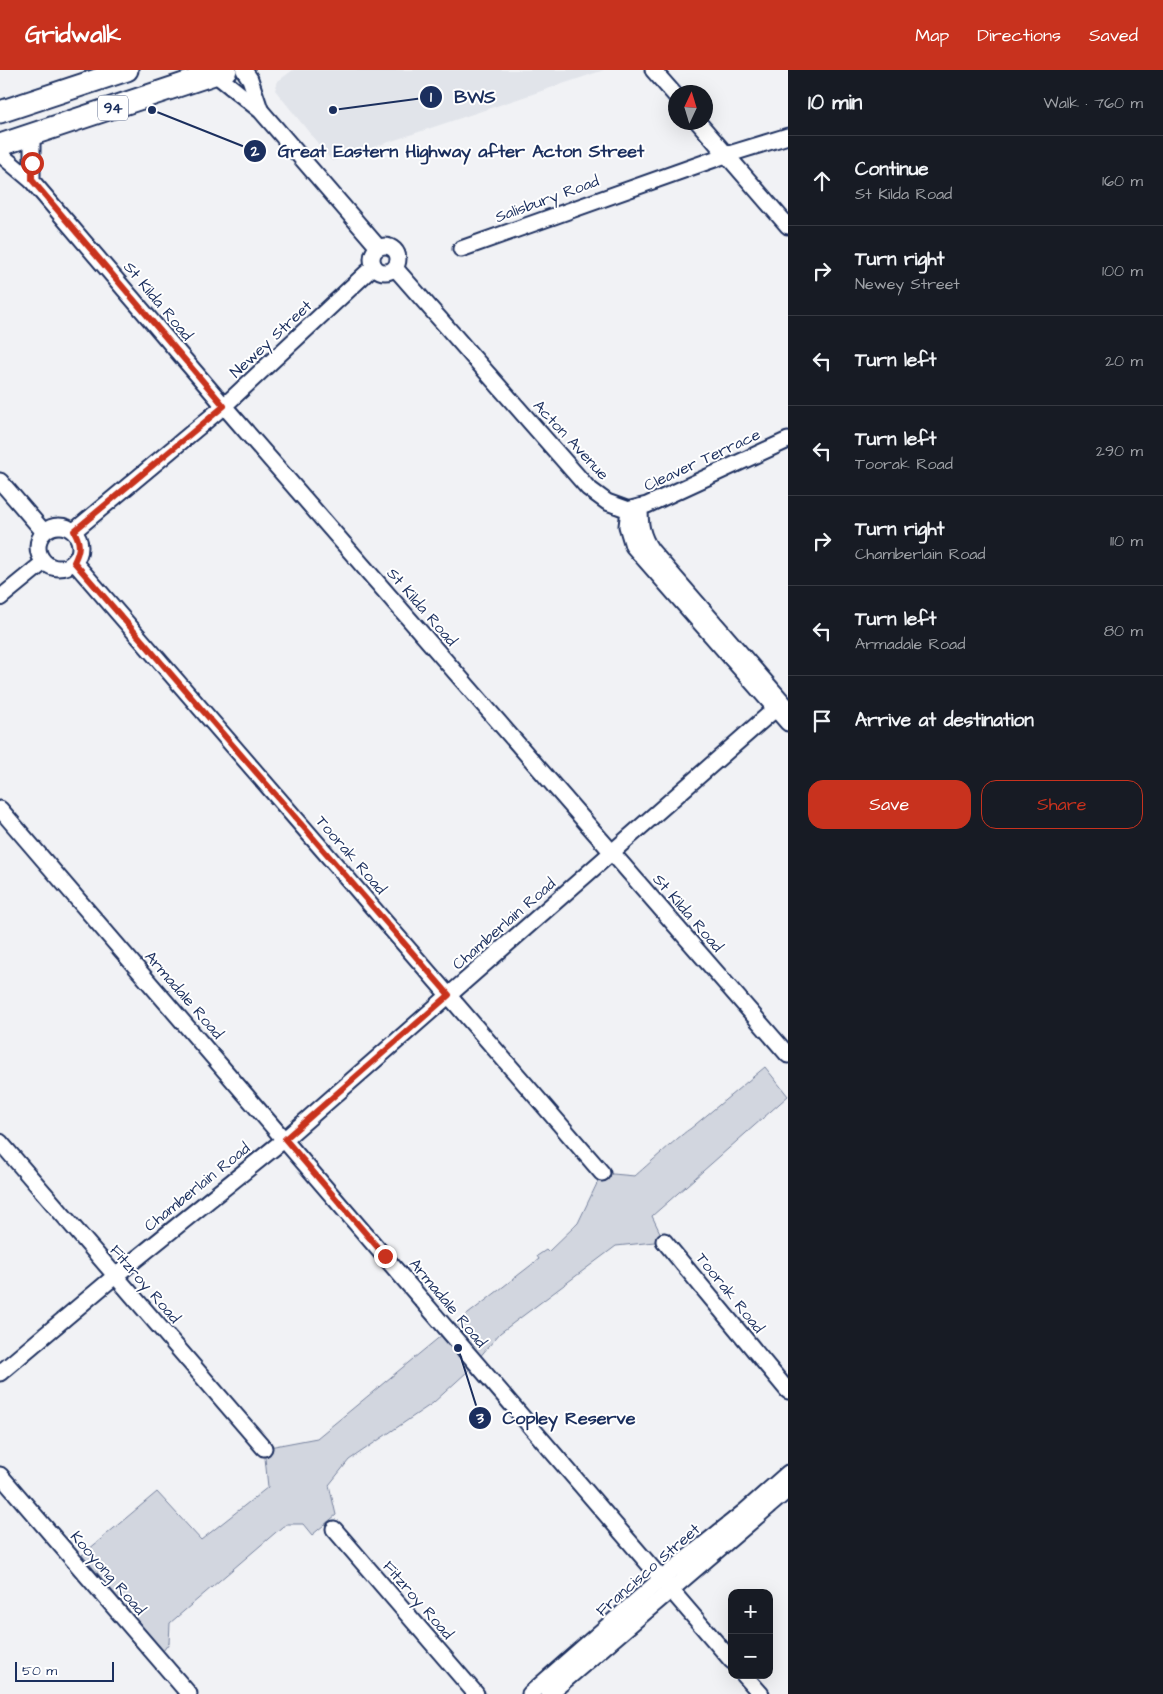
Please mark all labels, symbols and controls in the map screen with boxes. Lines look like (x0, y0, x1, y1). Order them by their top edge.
text: Gridwalk (25, 18, 121, 52)
text: Map (915, 23, 949, 48)
text: Directions (977, 23, 1061, 48)
text: Saved (1089, 23, 1138, 48)
callout: BWS (419, 81, 505, 114)
text: BWS (454, 85, 496, 110)
north arrow (668, 85, 713, 130)
text: 1 (430, 87, 432, 108)
text: 10 min (808, 88, 862, 117)
text: Walk · 760 m (1044, 92, 1143, 114)
road number: 94 (98, 96, 128, 120)
callout: Great Eastern Highway after Acton Street (242, 135, 654, 168)
text: Great Eastern Highway after Acton Street (278, 139, 645, 165)
text: 2 (250, 141, 260, 162)
route start (21, 152, 44, 175)
text: Continue (855, 156, 929, 183)
icon: ahead (808, 167, 836, 195)
street label: Salisbury Road (492, 170, 602, 229)
text: 160 m (1102, 170, 1143, 192)
text: St Kilda Road (855, 183, 952, 205)
text: Turn right (855, 246, 944, 273)
street label: St Kilda Road (118, 257, 198, 345)
icon: right (808, 257, 836, 285)
text: 100 m (1102, 260, 1143, 282)
text: Newey Street (855, 273, 960, 295)
street label: Newey Street (225, 295, 318, 384)
icon: left (808, 347, 836, 375)
text: Turn left (855, 347, 936, 374)
text: 20 m (1105, 350, 1143, 372)
street label: Acton Avenue (528, 395, 614, 485)
street label: Cleaver Terrace (640, 423, 764, 497)
text: Turn left (855, 426, 936, 453)
icon: left (808, 437, 836, 465)
text: 290 m (1096, 440, 1143, 462)
text: Toorak Road (855, 453, 953, 475)
text: Turn right (855, 516, 944, 543)
icon: right (808, 527, 836, 555)
text: 110 m (1110, 530, 1143, 552)
text: Chamberlain Road (855, 543, 986, 565)
street label: St Kilda Road (382, 563, 462, 651)
text: Turn left (855, 606, 936, 633)
icon: left (808, 617, 836, 645)
text: 80 m (1104, 620, 1143, 642)
text: Armadale Road (855, 633, 965, 655)
icon: arrive (808, 707, 836, 735)
text: Arrive at destination (855, 707, 1034, 734)
button: Save (808, 780, 971, 829)
button: Share (981, 780, 1143, 829)
street label: Toorak Road (311, 811, 391, 899)
street label: St Kilda Road (648, 869, 728, 957)
street label: Chamberlain Road (448, 873, 560, 975)
street label: Armadale Road (140, 946, 228, 1044)
street label: Chamberlain Road (139, 1137, 255, 1237)
street label: Fitzroy Road (104, 1240, 185, 1329)
route end (374, 1245, 397, 1268)
street label: Toorak Road (691, 1248, 769, 1338)
street label: Armadale Road (404, 1254, 492, 1352)
callout: Copley Reserve (468, 1402, 646, 1435)
text: Copley Reserve (503, 1406, 636, 1432)
text: 3 (475, 1408, 484, 1429)
street label: Francisco Street (591, 1518, 705, 1621)
street label: Kooyong Road (65, 1526, 151, 1620)
street label: Fitzroy Road (377, 1556, 458, 1645)
map controls (728, 1589, 773, 1679)
button: + (728, 1589, 773, 1634)
button: − (728, 1634, 773, 1679)
scale bar (15, 1659, 114, 1682)
text: 50 m (22, 1661, 57, 1681)

